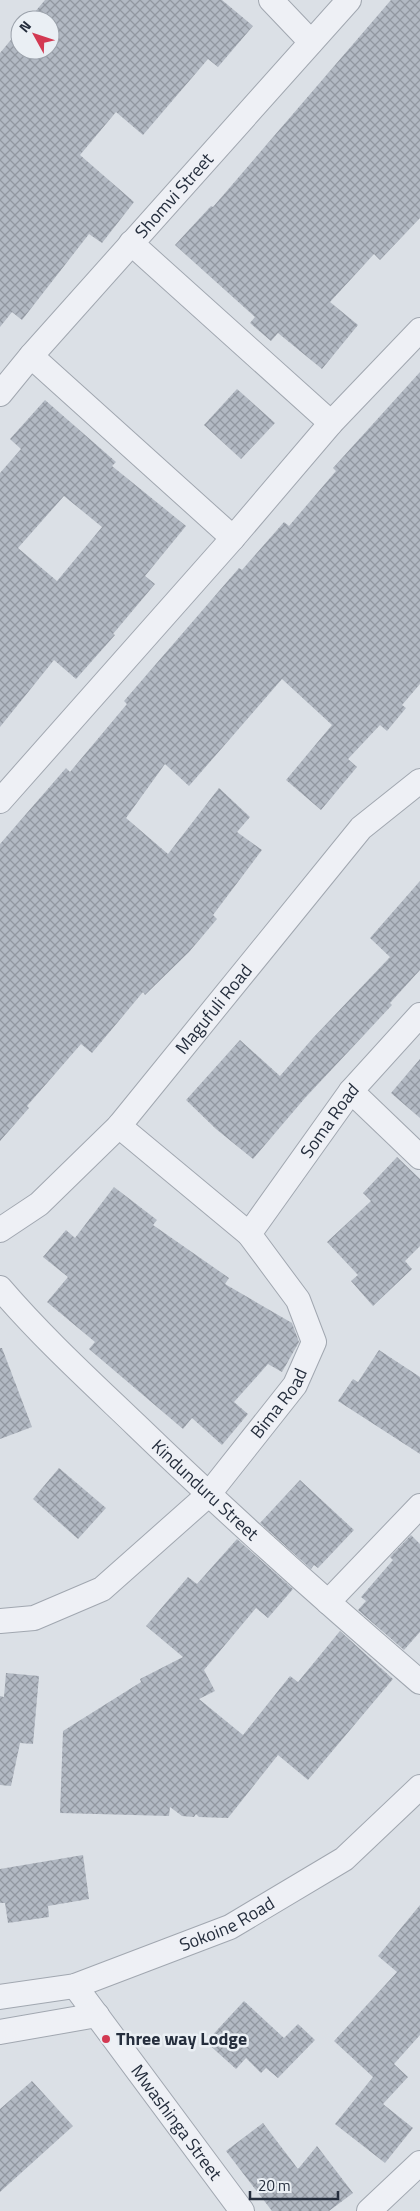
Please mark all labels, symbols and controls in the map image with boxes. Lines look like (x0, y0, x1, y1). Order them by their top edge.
north arrow (10, 10, 60, 60)
text: N (13, 16, 36, 37)
street label: Shomvi Street (128, 146, 220, 244)
street label: Magufuli Road (168, 958, 258, 1060)
street label: Soma Road (293, 1077, 365, 1164)
street label: Bima Road (244, 1364, 314, 1444)
street label: Kindunduru Street (146, 1433, 265, 1547)
street label: Sokoine Road (175, 1889, 279, 1958)
place label: Three way Lodge (116, 2025, 247, 2052)
marker: Three way Lodge (100, 2033, 112, 2045)
street label: Mwashinga Street (125, 2059, 229, 2186)
scale bar (250, 2168, 338, 2200)
text: 20 m (258, 2174, 291, 2197)

